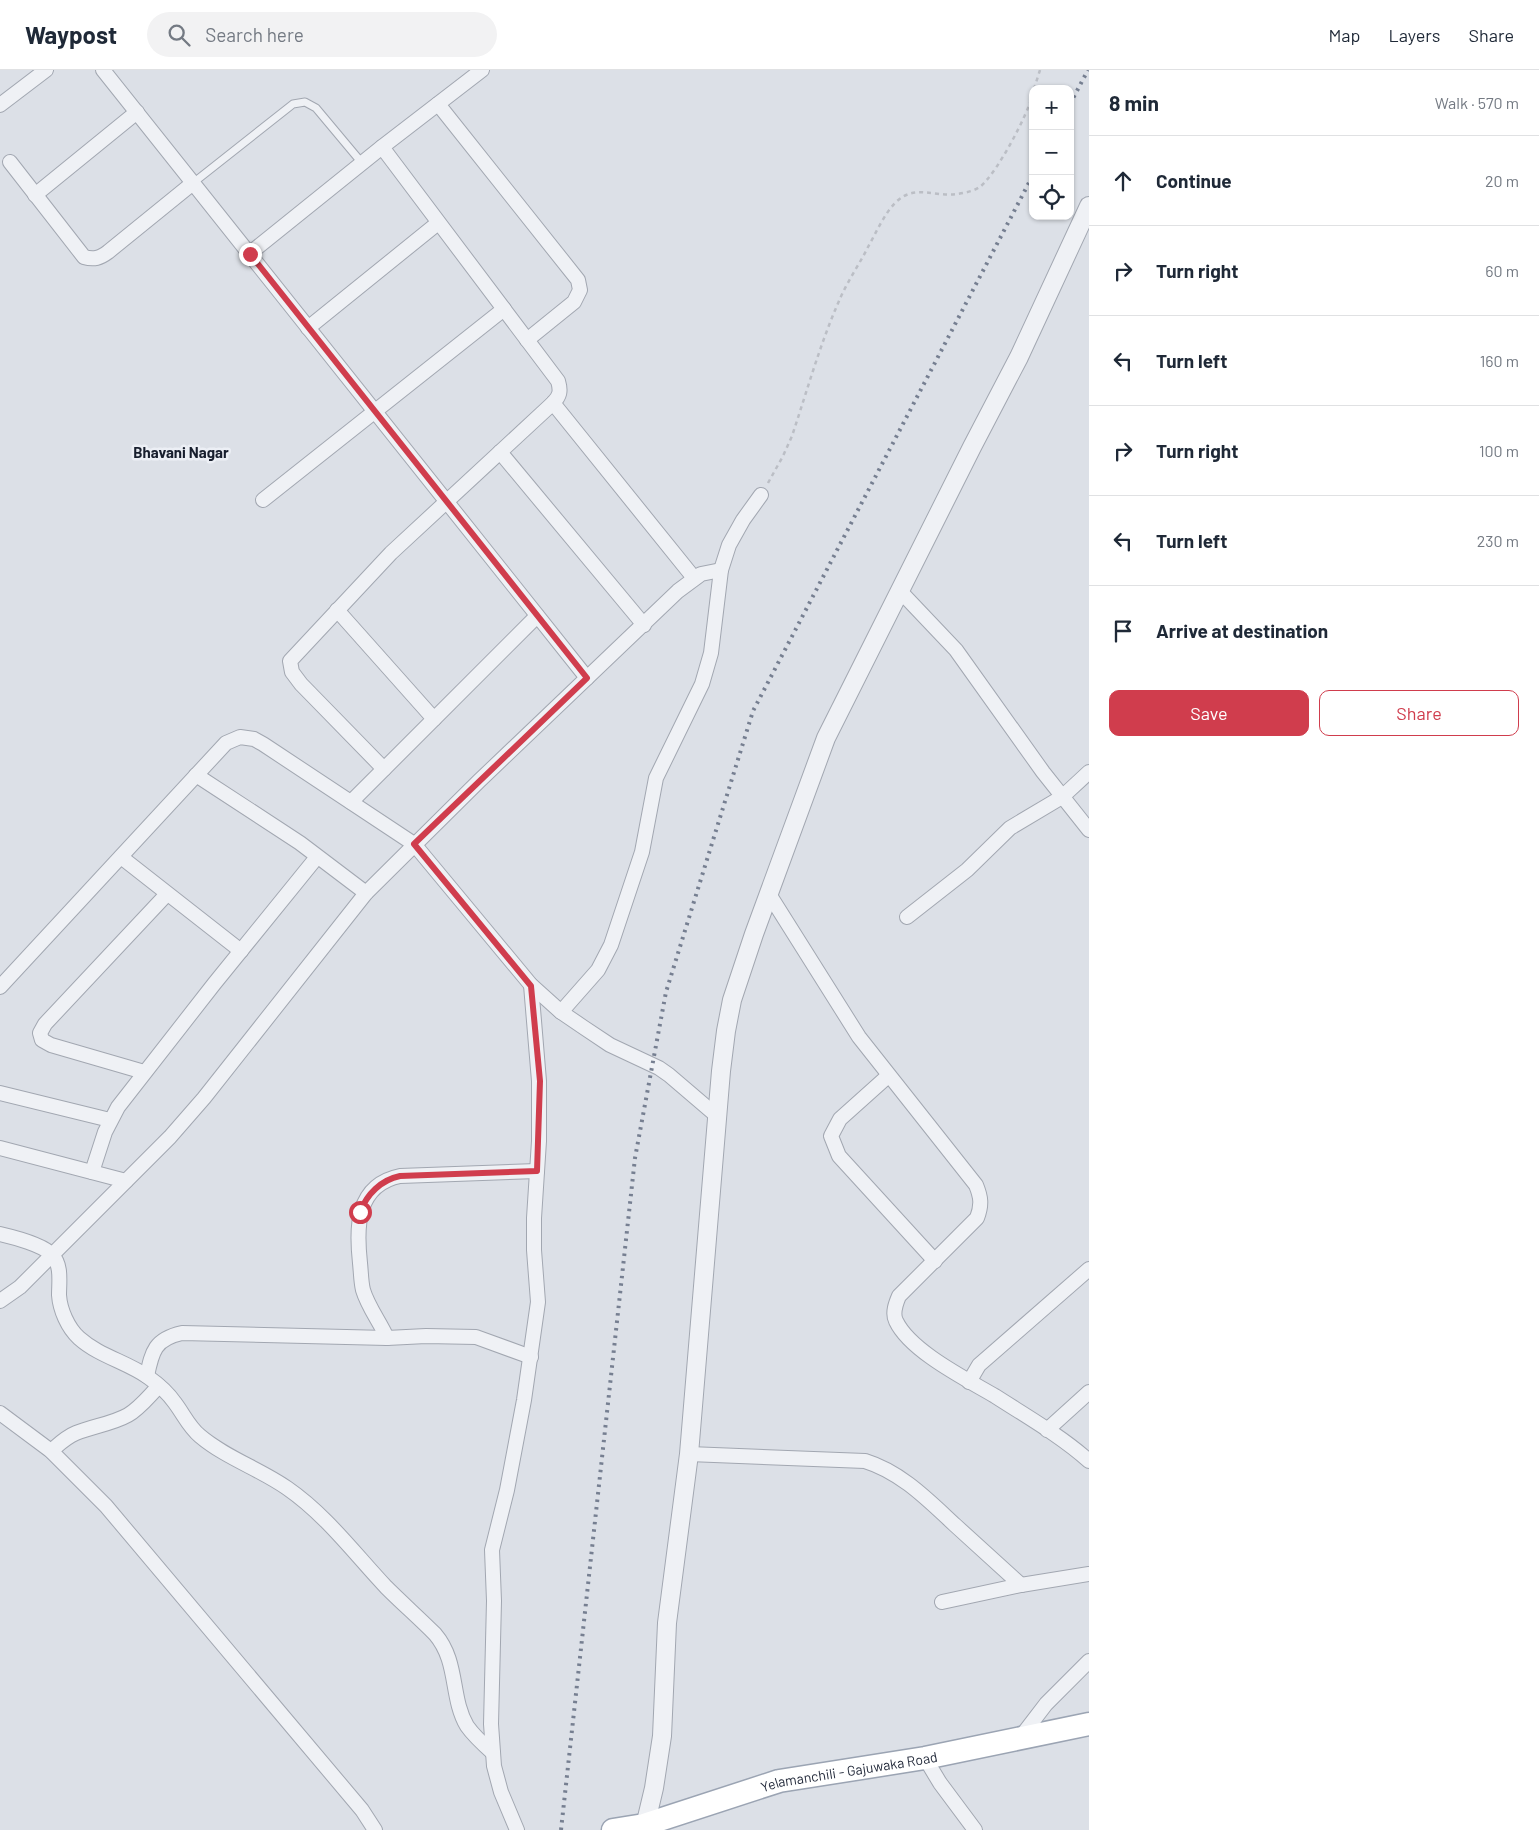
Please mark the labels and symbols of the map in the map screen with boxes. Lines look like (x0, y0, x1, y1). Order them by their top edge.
route end (239, 243, 262, 266)
district label: Bhavani Nagar (133, 443, 229, 461)
route start (349, 1201, 372, 1224)
street label: Yelamanchili - Gajuwaka Road (758, 1747, 939, 1795)

